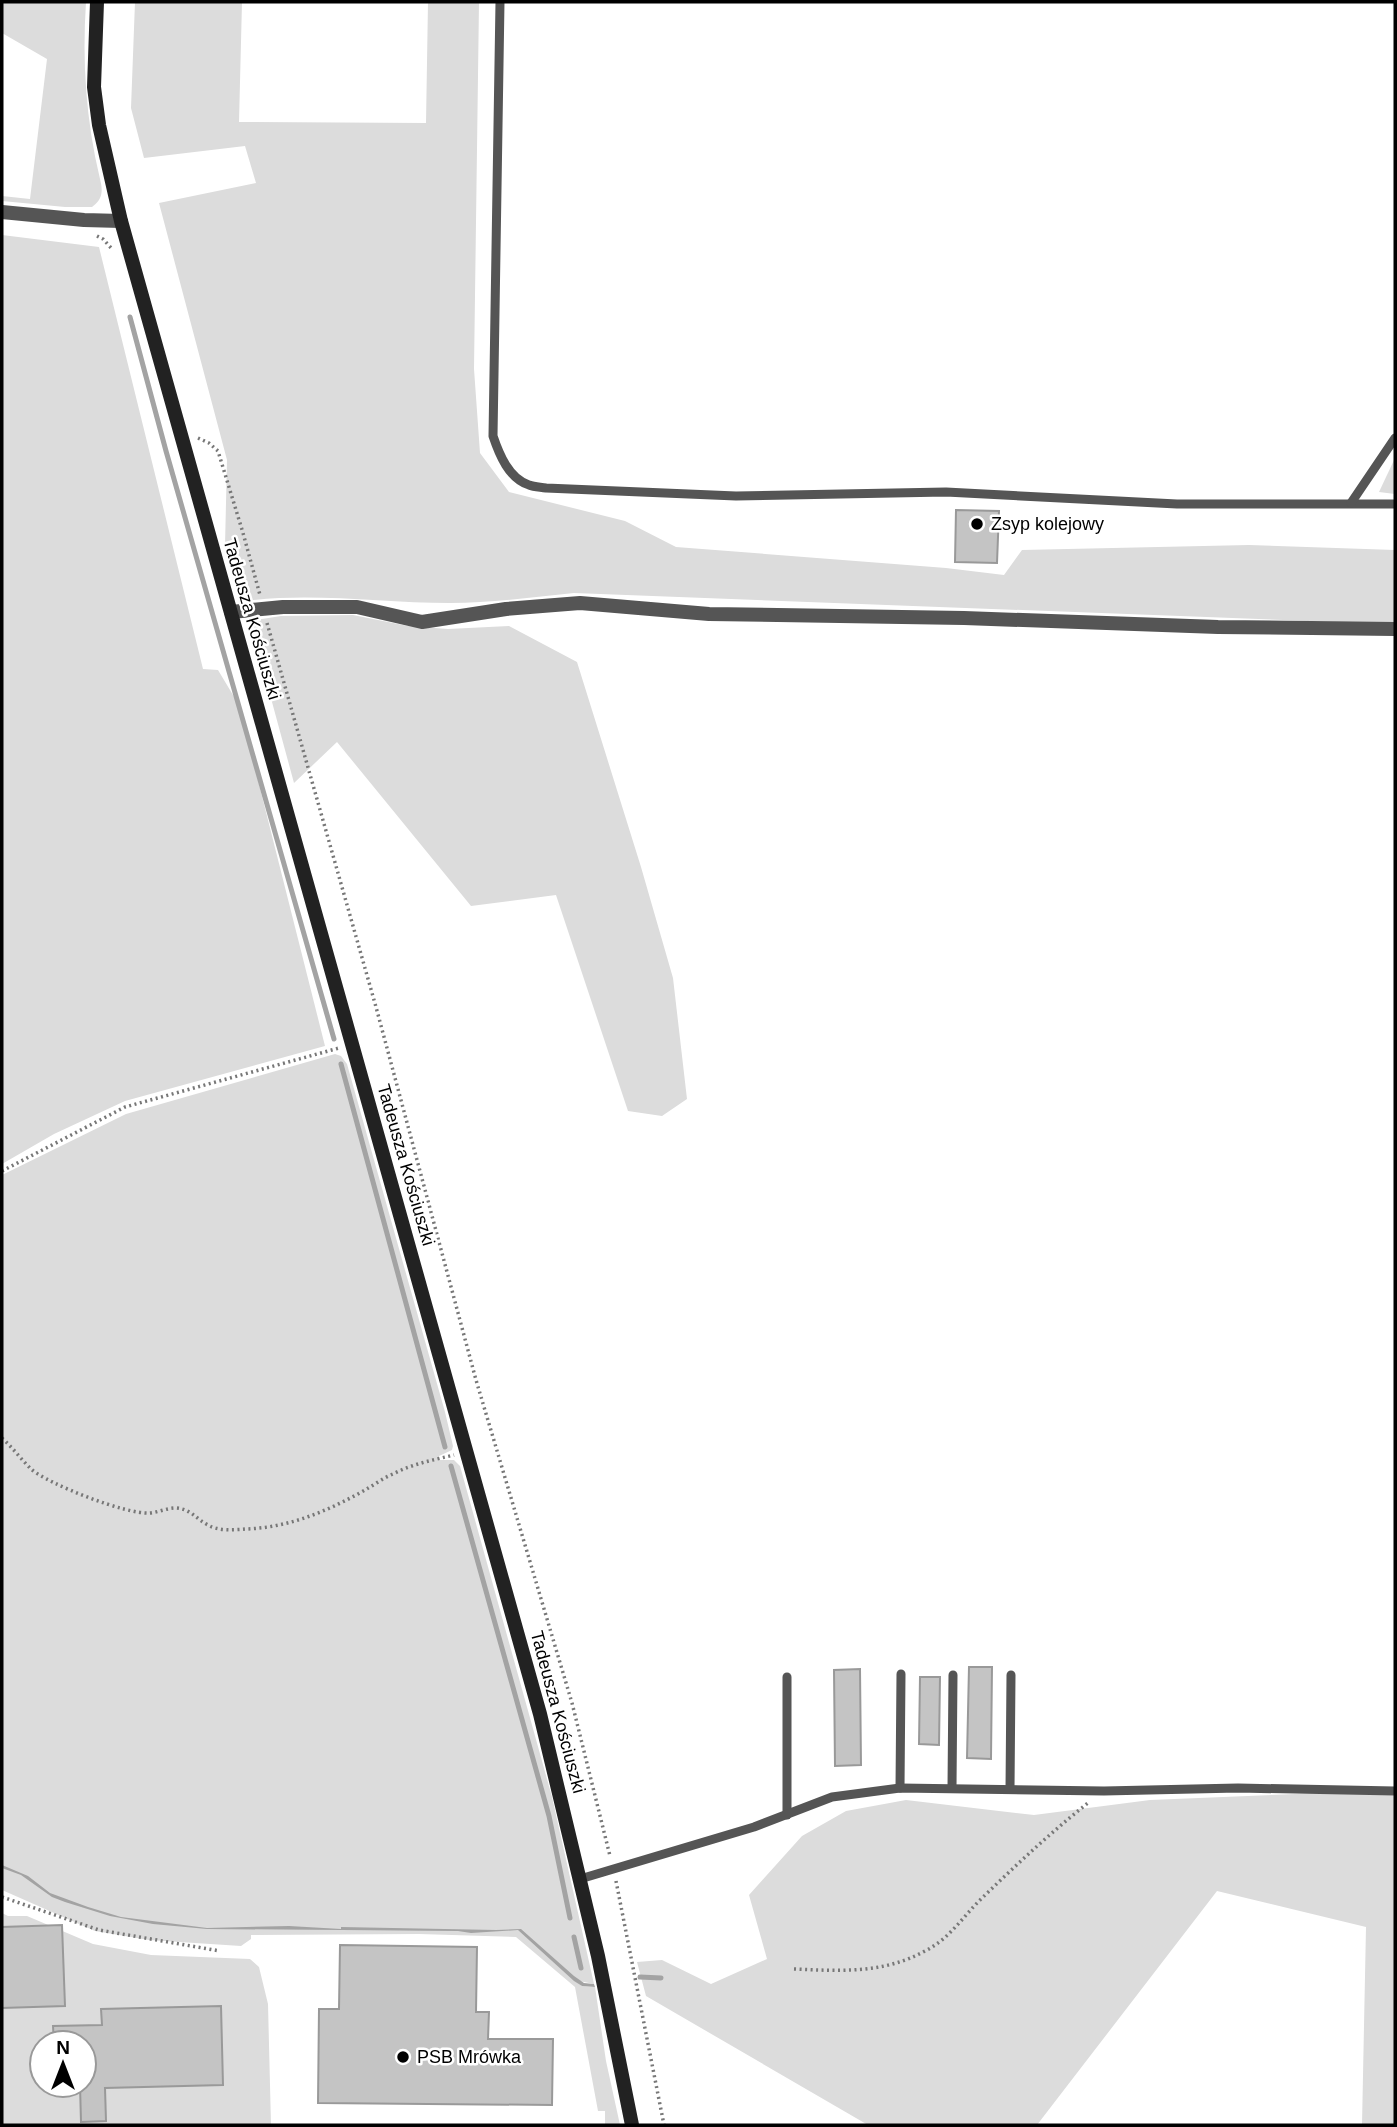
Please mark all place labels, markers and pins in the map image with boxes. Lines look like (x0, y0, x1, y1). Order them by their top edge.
place label: Zsyp kolejowy (991, 514, 1104, 534)
marker: Zsyp kolejowy (969, 516, 985, 532)
place label: PSB Mrówka (417, 2047, 522, 2067)
marker: PSB Mrówka (395, 2049, 411, 2065)

